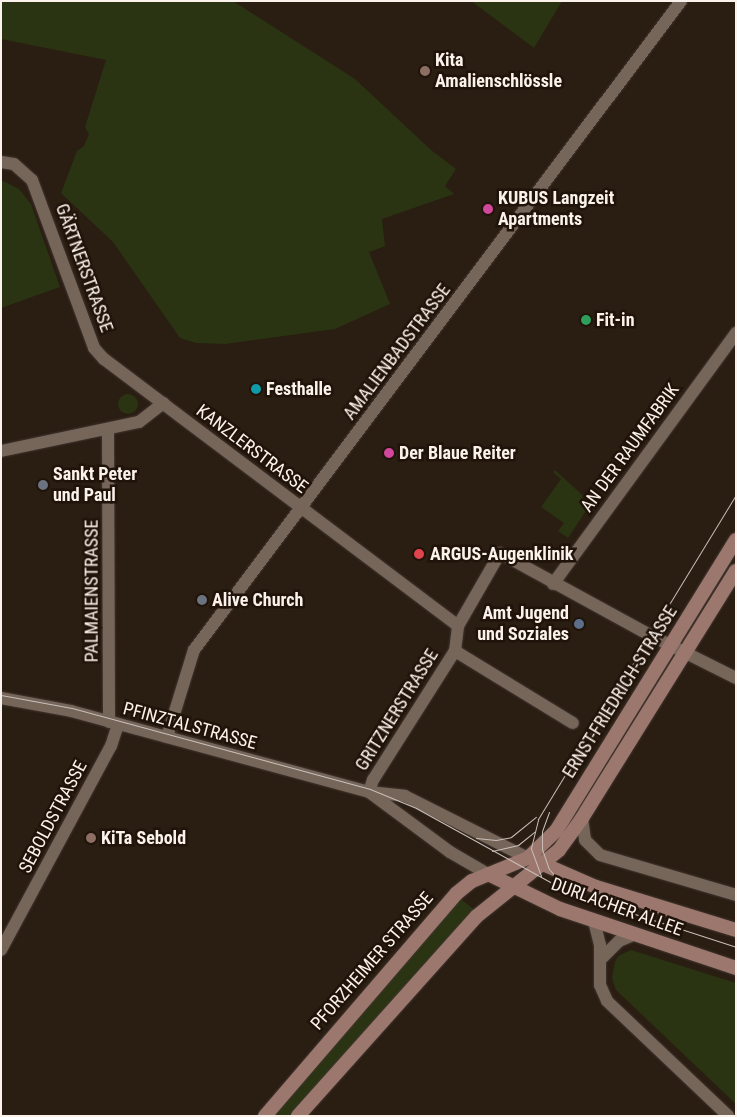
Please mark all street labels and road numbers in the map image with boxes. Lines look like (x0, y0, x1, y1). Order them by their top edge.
street label: GÄRTNERSTRASSE (51, 201, 117, 335)
street label: AMALIENBADSTRASSE (339, 280, 455, 424)
street label: AN DER RAUMFABRIK (576, 380, 684, 516)
street label: KANZLERSTRASSE (192, 400, 312, 498)
street label: PALMAIENSTRASSE (81, 520, 103, 662)
street label: ERNST-FRIEDRICH-STRASSE (558, 602, 682, 782)
street label: GRITZNERSTRASSE (351, 645, 443, 775)
street label: PFINZTALSTRASSE (121, 698, 259, 754)
street label: SEBOLDSTRASSE (14, 757, 92, 877)
street label: DURLACHER ALLEE (548, 873, 686, 941)
street label: PFORZHEIMER STRASSE (306, 888, 438, 1034)

